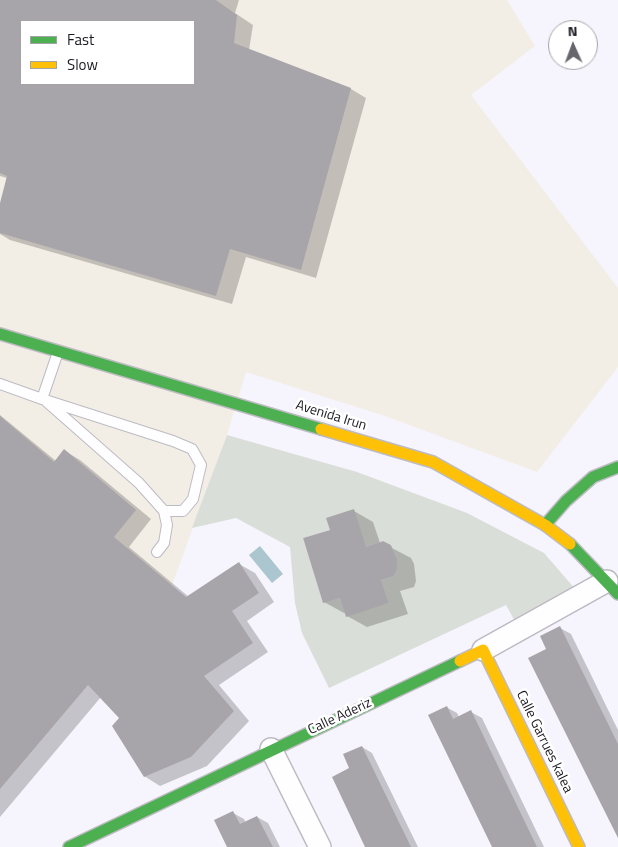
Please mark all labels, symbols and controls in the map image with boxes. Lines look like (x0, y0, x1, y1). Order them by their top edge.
legend (20, 20, 195, 85)
north arrow (548, 20, 598, 70)
text: N (567, 20, 578, 41)
text: Fast (67, 28, 94, 51)
text: Slow (67, 53, 98, 76)
street label: Avenida Irun (294, 397, 368, 435)
street label: Calle Garrues kalea (512, 688, 576, 796)
street label: Calle Aderiz (306, 695, 374, 739)

